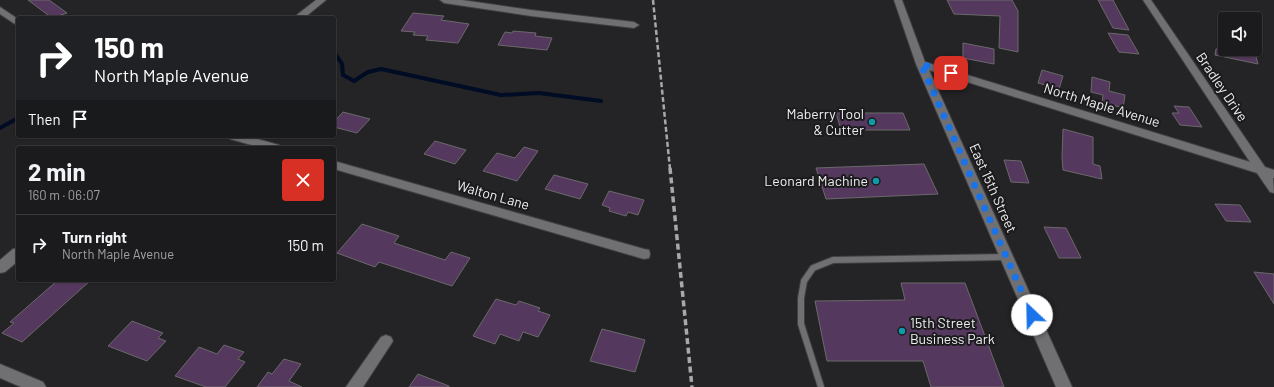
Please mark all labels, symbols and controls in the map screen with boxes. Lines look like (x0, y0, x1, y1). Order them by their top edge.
map controls (1218, 12, 1262, 56)
button: sound (1218, 12, 1262, 56)
text: 150 m (94, 30, 164, 64)
icon: right (28, 32, 80, 84)
street label: Bradley Drive (1193, 49, 1252, 124)
pin (934, 56, 968, 90)
icon: arrive (940, 62, 962, 84)
text: North Maple Avenue (94, 64, 249, 86)
street label: North Maple Avenue (1042, 79, 1162, 130)
place label: Maberry Tool & Cutter (787, 105, 864, 138)
icon: arrive (69, 108, 91, 130)
text: Then (28, 110, 61, 128)
marker: Maberry Tool & Cutter (867, 117, 877, 127)
street label: East 15th Street (966, 140, 1021, 235)
text: 2 min (28, 157, 86, 186)
button: close (282, 159, 324, 201)
place label: Leonard Machine (764, 172, 868, 189)
street label: Walton Lane (455, 176, 531, 213)
marker: Leonard Machine (871, 176, 881, 186)
text: 160 m · 06:07 (28, 187, 100, 203)
text: Turn right (62, 228, 127, 246)
icon: right (28, 234, 50, 256)
text: 150 m (287, 236, 324, 254)
text: North Maple Avenue (62, 246, 174, 262)
position arrow (1011, 294, 1053, 336)
place label: 15th Street Business Park (910, 314, 995, 347)
marker: 15th Street Business Park (897, 326, 907, 336)

